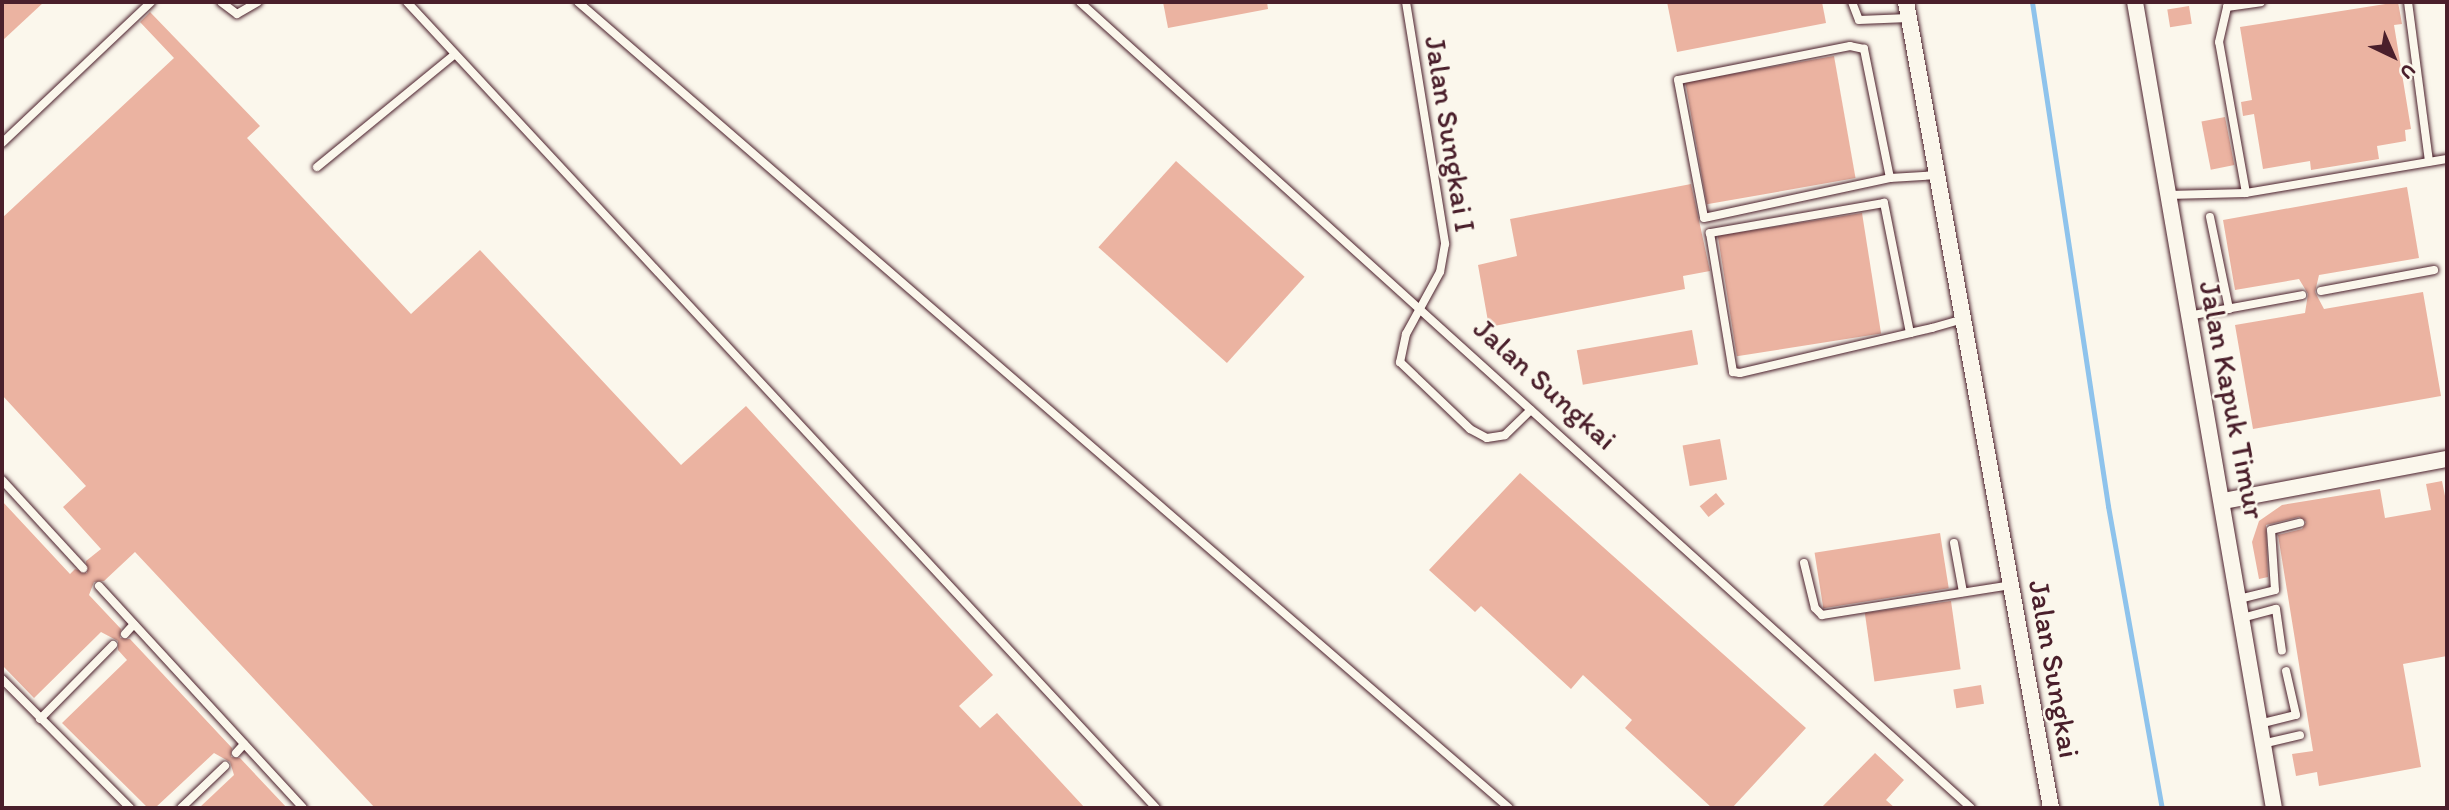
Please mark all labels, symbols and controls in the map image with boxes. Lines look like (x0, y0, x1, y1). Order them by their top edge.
north arrow (2358, 21, 2428, 91)
street label: Jalan Sungkai I (1417, 34, 1483, 234)
text: U (2395, 59, 2420, 84)
street label: Jalan Kapuk Timur (2191, 278, 2273, 522)
street label: Jalan Sungkai (1466, 311, 1624, 457)
street label: Jalan Sungkai (2021, 578, 2087, 760)

